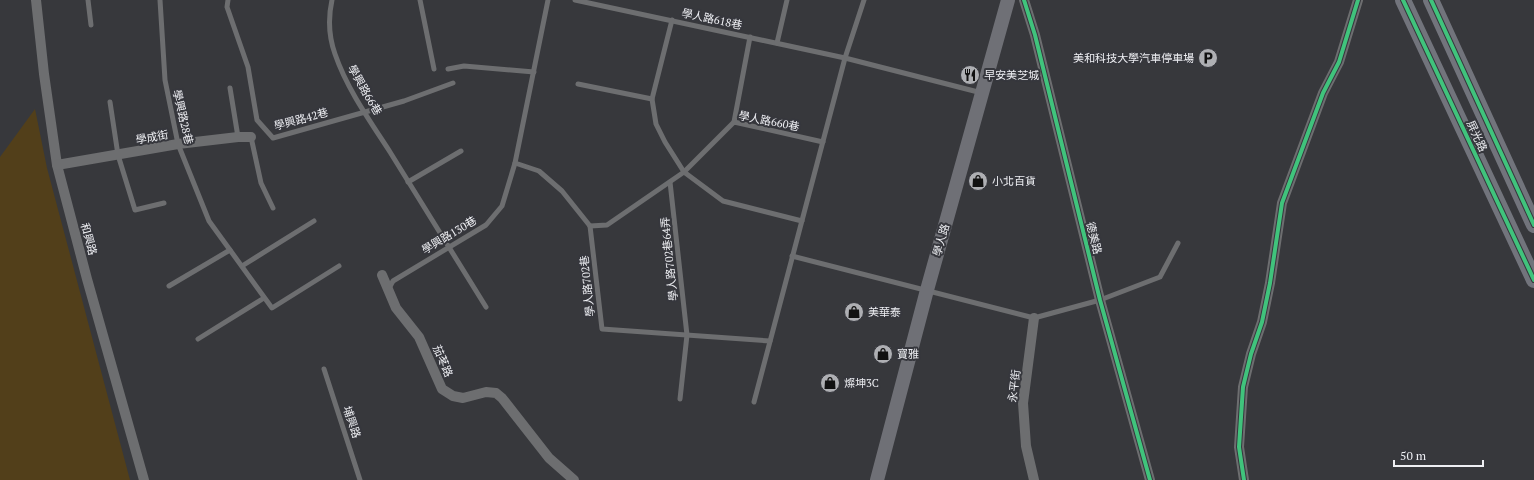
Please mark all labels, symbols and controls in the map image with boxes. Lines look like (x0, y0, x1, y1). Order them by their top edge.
street label: 學人路618巷 (680, 6, 744, 32)
parking icon: 美和科技大學汽車停車場 (1197, 47, 1219, 69)
place label: 美和科技大學汽車停車場 (1073, 51, 1194, 65)
street label: 學興路66巷 (345, 62, 385, 118)
restaurant icon: 早安美芝城 (959, 64, 981, 86)
place label: 早安美芝城 (984, 68, 1039, 82)
street label: 學興路28巷 (170, 88, 196, 146)
street label: 學興路42巷 (272, 105, 330, 133)
street label: 學人路660巷 (737, 108, 801, 134)
street label: 屏光路 (1464, 118, 1490, 154)
street label: 學成街 (135, 127, 169, 147)
shop icon: 小北百貨 (967, 170, 989, 192)
place label: 小北百貨 (992, 174, 1036, 188)
street label: 學興路130巷 (419, 213, 479, 257)
street label: 學人路702巷64弄 (658, 216, 680, 302)
street label: 德美路 (1083, 220, 1105, 256)
street label: 和興路 (78, 221, 100, 257)
street label: 學人路 (930, 222, 952, 258)
street label: 學人路702巷 (577, 255, 597, 317)
shop icon: 美華泰 (843, 301, 865, 323)
place label: 美華泰 (868, 305, 901, 319)
street label: 茄苳路 (430, 343, 456, 379)
shop icon: 寶雅 (872, 343, 894, 365)
place label: 寶雅 (897, 347, 919, 361)
street label: 永平街 (1005, 369, 1023, 403)
shop icon: 燦坤3C (819, 372, 841, 394)
place label: 燦坤3C (844, 376, 879, 390)
street label: 埔興路 (340, 404, 364, 440)
scale bar (1394, 442, 1483, 468)
text: 50 m (1400, 448, 1427, 463)

